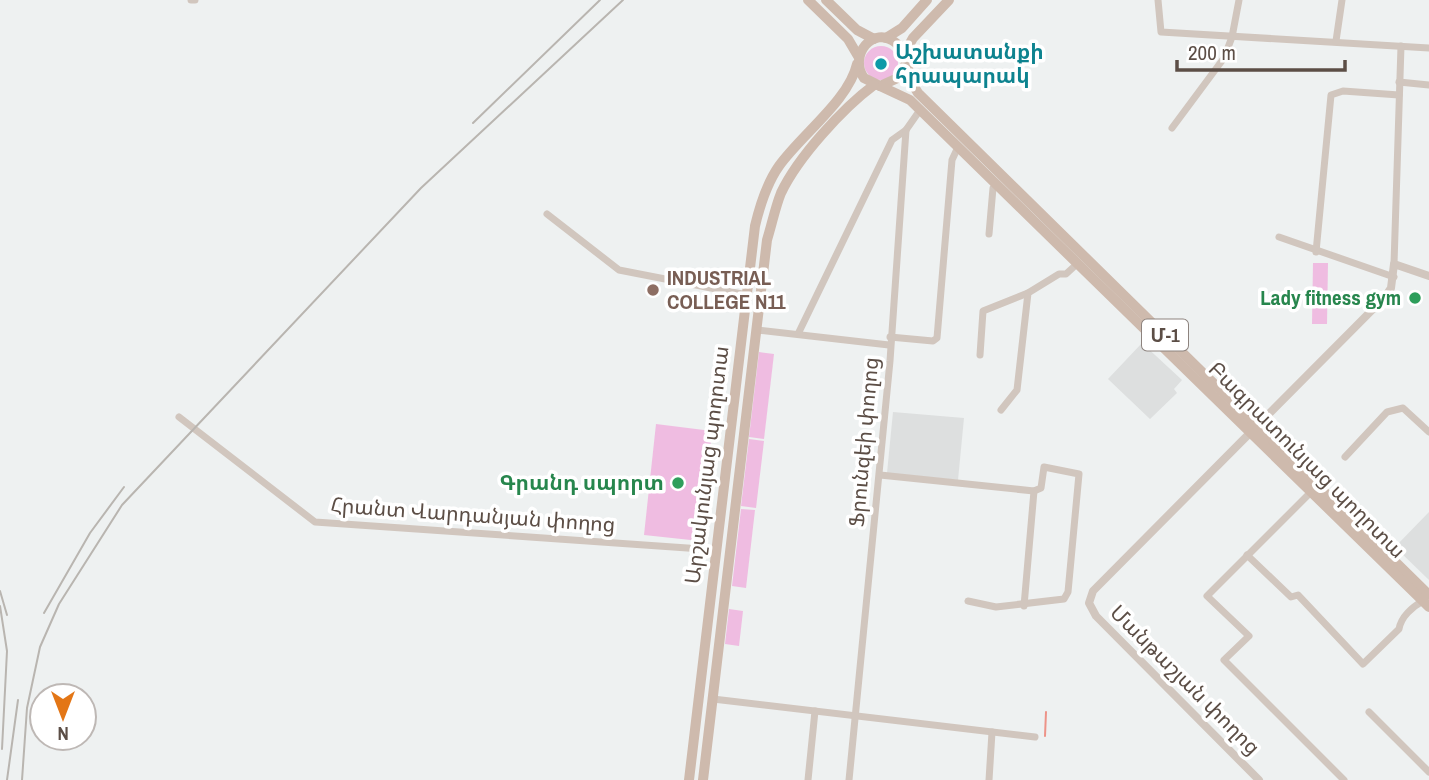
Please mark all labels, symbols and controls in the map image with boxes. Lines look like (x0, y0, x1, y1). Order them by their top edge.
scale bar (1177, 28, 1345, 72)
place label: Աշխատանքի հրապարակ (895, 37, 1044, 90)
text: 200 m (1188, 38, 1236, 67)
marker: Աշխատանքի հրապարակ (873, 56, 889, 72)
place label: INDUSTRIAL COLLEGE N11 (667, 263, 786, 316)
marker: INDUSTRIAL COLLEGE N11 (645, 282, 661, 298)
place label: Lady fitness gym (1260, 283, 1401, 312)
marker: Lady fitness gym (1407, 290, 1423, 306)
road number: Մ-1 (1142, 320, 1188, 350)
street label: Արշակունյաց պողոտա (678, 344, 736, 586)
street label: Բագրատունյաց պողոտա (1202, 355, 1412, 565)
street label: Ֆրունզեի փողոց (842, 356, 885, 528)
place label: Գրանդ սպորտ (499, 468, 664, 497)
marker: Գրանդ սպորտ (670, 475, 686, 491)
street label: Հրանտ Վարդանյան փողոց (330, 490, 616, 539)
street label: Մանթաշյան փողոց (1104, 598, 1267, 761)
north arrow (28, 682, 98, 752)
text: N (57, 721, 69, 747)

